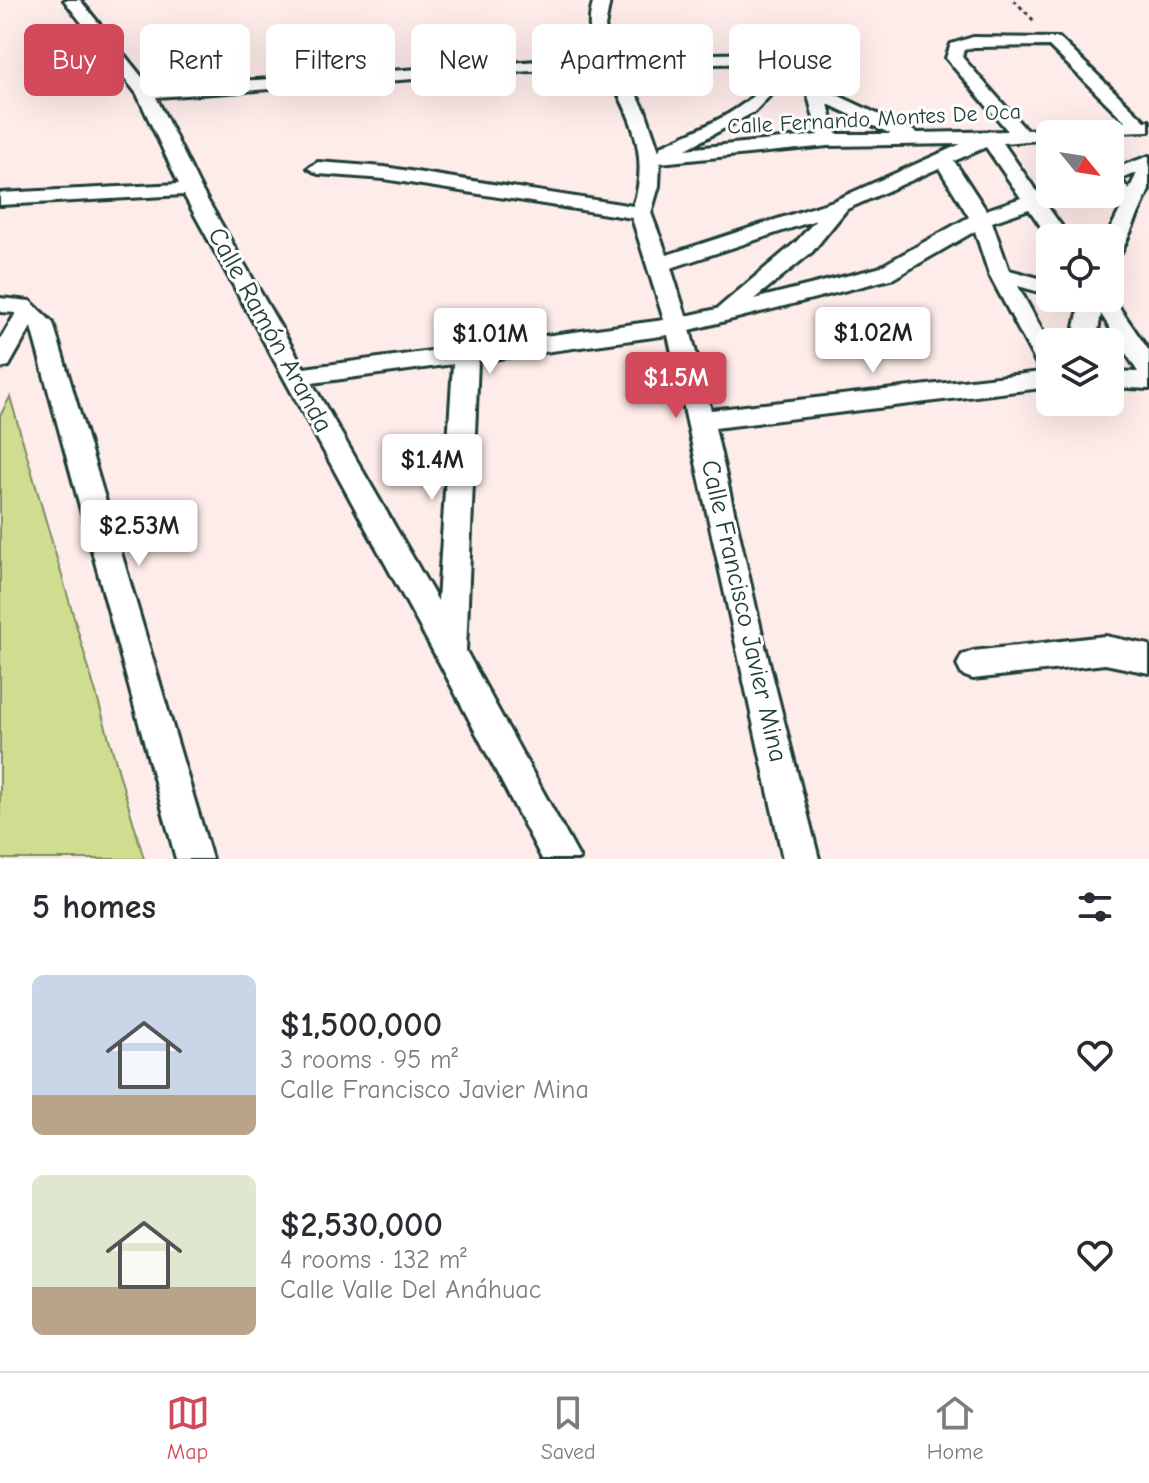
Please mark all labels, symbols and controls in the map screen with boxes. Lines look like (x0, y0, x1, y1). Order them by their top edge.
chip: Buy (24, 24, 124, 96)
chip: Rent (140, 24, 250, 96)
chip: Filters (266, 24, 395, 96)
chip: New (411, 24, 516, 96)
chip: Apartment (532, 24, 713, 96)
chip: House (729, 24, 860, 96)
street label: Calle Fernando Montes De Oca (726, 98, 1022, 140)
north arrow (1036, 120, 1124, 208)
map controls (1036, 120, 1124, 416)
street label: Calle Ramón Aranda (201, 222, 339, 438)
button: locate (1036, 224, 1124, 312)
pin: $1.02M (808, 307, 938, 375)
pin: $1.01M (425, 308, 555, 376)
text: $1.02M (833, 318, 913, 348)
text: $1.01M (452, 319, 528, 349)
button: layers (1036, 328, 1124, 416)
pin: $1.5M (620, 352, 732, 420)
text: $1.5M (643, 363, 709, 393)
pin: $1.4M (376, 434, 488, 502)
text: $1.4M (400, 445, 464, 475)
street label: Calle Francisco Javier Mina (695, 457, 793, 765)
pin: $2.53M (74, 500, 204, 568)
text: $2.53M (99, 511, 179, 541)
icon: filters (1073, 885, 1117, 929)
text: 5 homes (32, 887, 156, 927)
text: $1,500,000 (280, 1005, 442, 1045)
icon: home (96, 1007, 192, 1103)
icon: heart (1073, 1033, 1117, 1077)
text: 3 rooms · 95 m² (280, 1045, 458, 1075)
text: Calle Francisco Javier Mina (280, 1075, 589, 1105)
text: $2,530,000 (280, 1205, 443, 1245)
icon: home (96, 1207, 192, 1303)
icon: heart (1073, 1233, 1117, 1277)
text: 4 rooms · 132 m² (280, 1245, 467, 1275)
text: Calle Valle Del Anáhuac (280, 1275, 541, 1305)
tab: Map (166, 1391, 210, 1465)
tab: Saved (541, 1391, 596, 1465)
tab: Home (927, 1391, 983, 1465)

